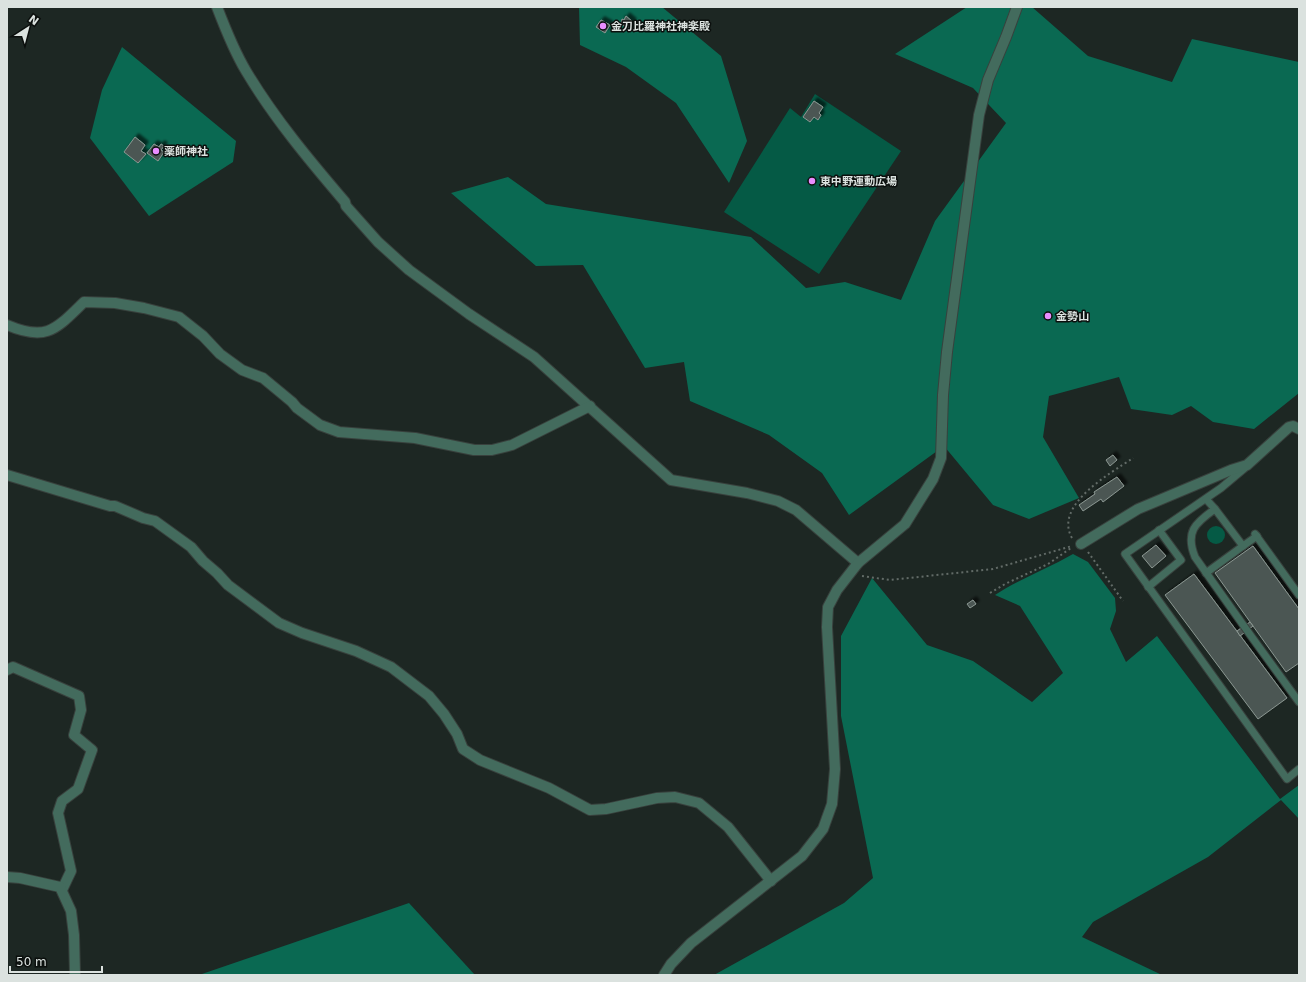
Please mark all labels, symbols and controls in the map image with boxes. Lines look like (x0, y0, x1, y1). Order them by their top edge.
north arrow (8, 8, 48, 48)
text: N (26, 12, 41, 28)
place label: 金刀比羅神社神楽殿 (611, 20, 710, 33)
marker: 金刀比羅神社神楽殿 (598, 21, 608, 31)
place label: 薬師神社 (164, 145, 208, 158)
marker: 薬師神社 (151, 146, 161, 156)
place label: 東中野運動広場 (820, 175, 897, 188)
marker: 東中野運動広場 (807, 176, 817, 186)
place label: 金勢山 (1056, 310, 1089, 323)
marker: 金勢山 (1043, 311, 1053, 321)
scale bar (10, 948, 102, 974)
text: 50 m (16, 955, 47, 969)

